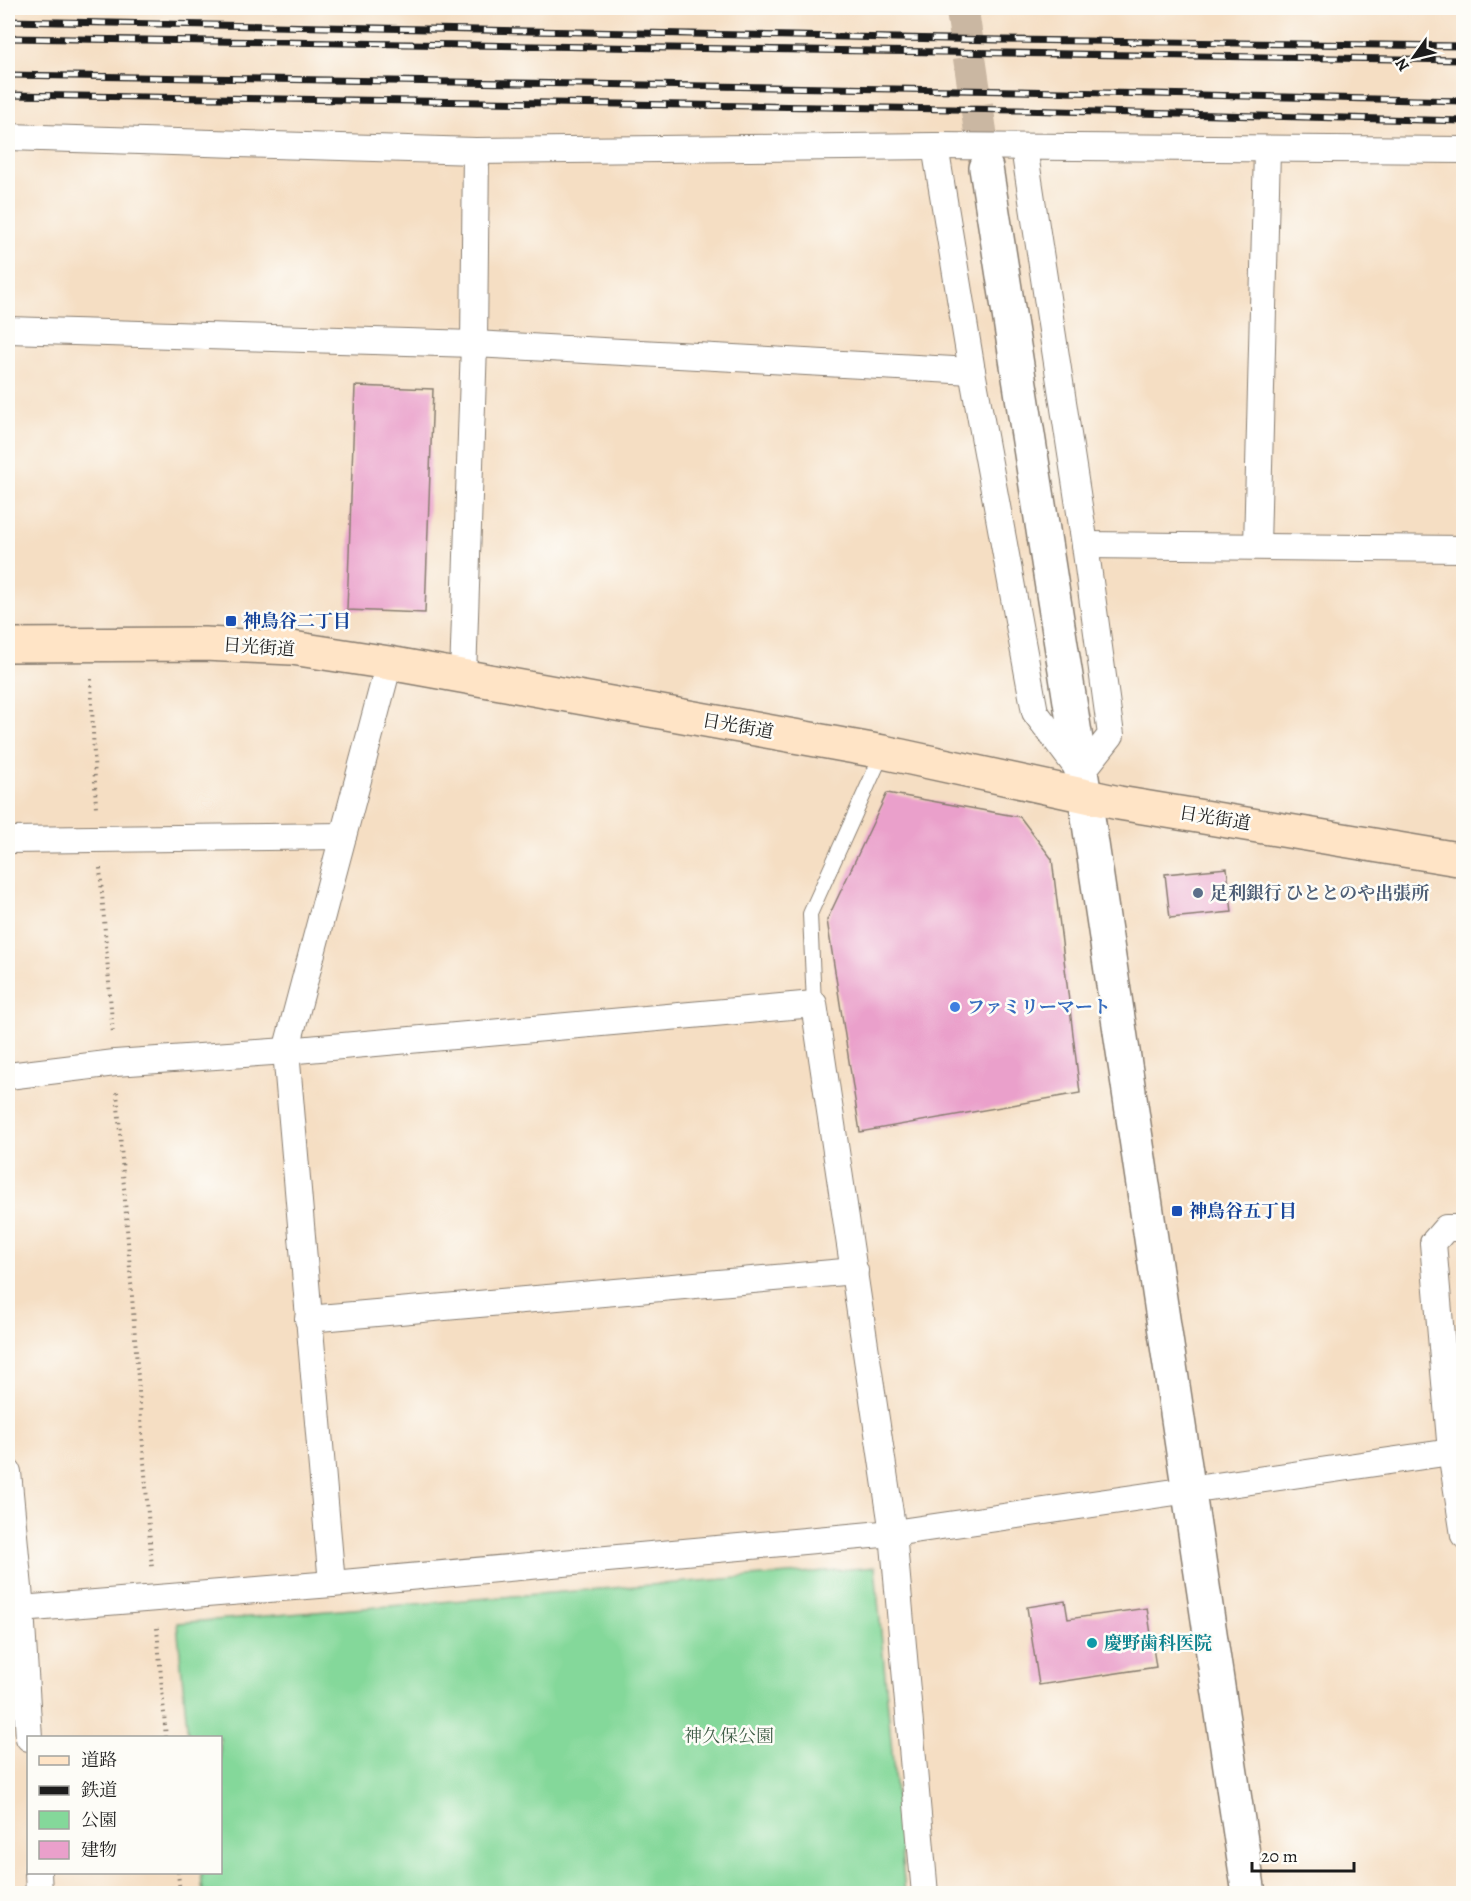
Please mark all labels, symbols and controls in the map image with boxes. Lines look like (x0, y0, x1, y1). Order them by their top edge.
north arrow (1384, 27, 1444, 87)
text: N (1390, 54, 1415, 76)
place label: 神鳥谷二丁目 (243, 609, 351, 633)
marker: 神鳥谷二丁目 (224, 614, 238, 628)
street label: 日光街道 (222, 633, 296, 661)
street label: 日光街道 (700, 708, 776, 744)
street label: 日光街道 (1178, 801, 1252, 835)
place label: 足利銀行 ひととのや出張所 (1210, 881, 1429, 905)
marker: 足利銀行 ひととのや出張所 (1191, 886, 1205, 900)
place label: ファミリーマート (967, 995, 1111, 1019)
marker: ファミリーマート (948, 1000, 962, 1014)
place label: 神鳥谷五丁目 (1189, 1199, 1297, 1223)
marker: 神鳥谷五丁目 (1170, 1204, 1184, 1218)
place label: 慶野歯科医院 (1104, 1631, 1212, 1655)
marker: 慶野歯科医院 (1085, 1636, 1099, 1650)
park label: 神久保公園 (684, 1724, 774, 1748)
legend (27, 1736, 222, 1874)
text: 道路 (81, 1748, 117, 1772)
text: 鉄道 (81, 1778, 117, 1802)
text: 公園 (81, 1808, 117, 1832)
scale bar (1252, 1835, 1354, 1873)
text: 建物 (81, 1838, 117, 1862)
text: 20 m (1261, 1844, 1298, 1868)

